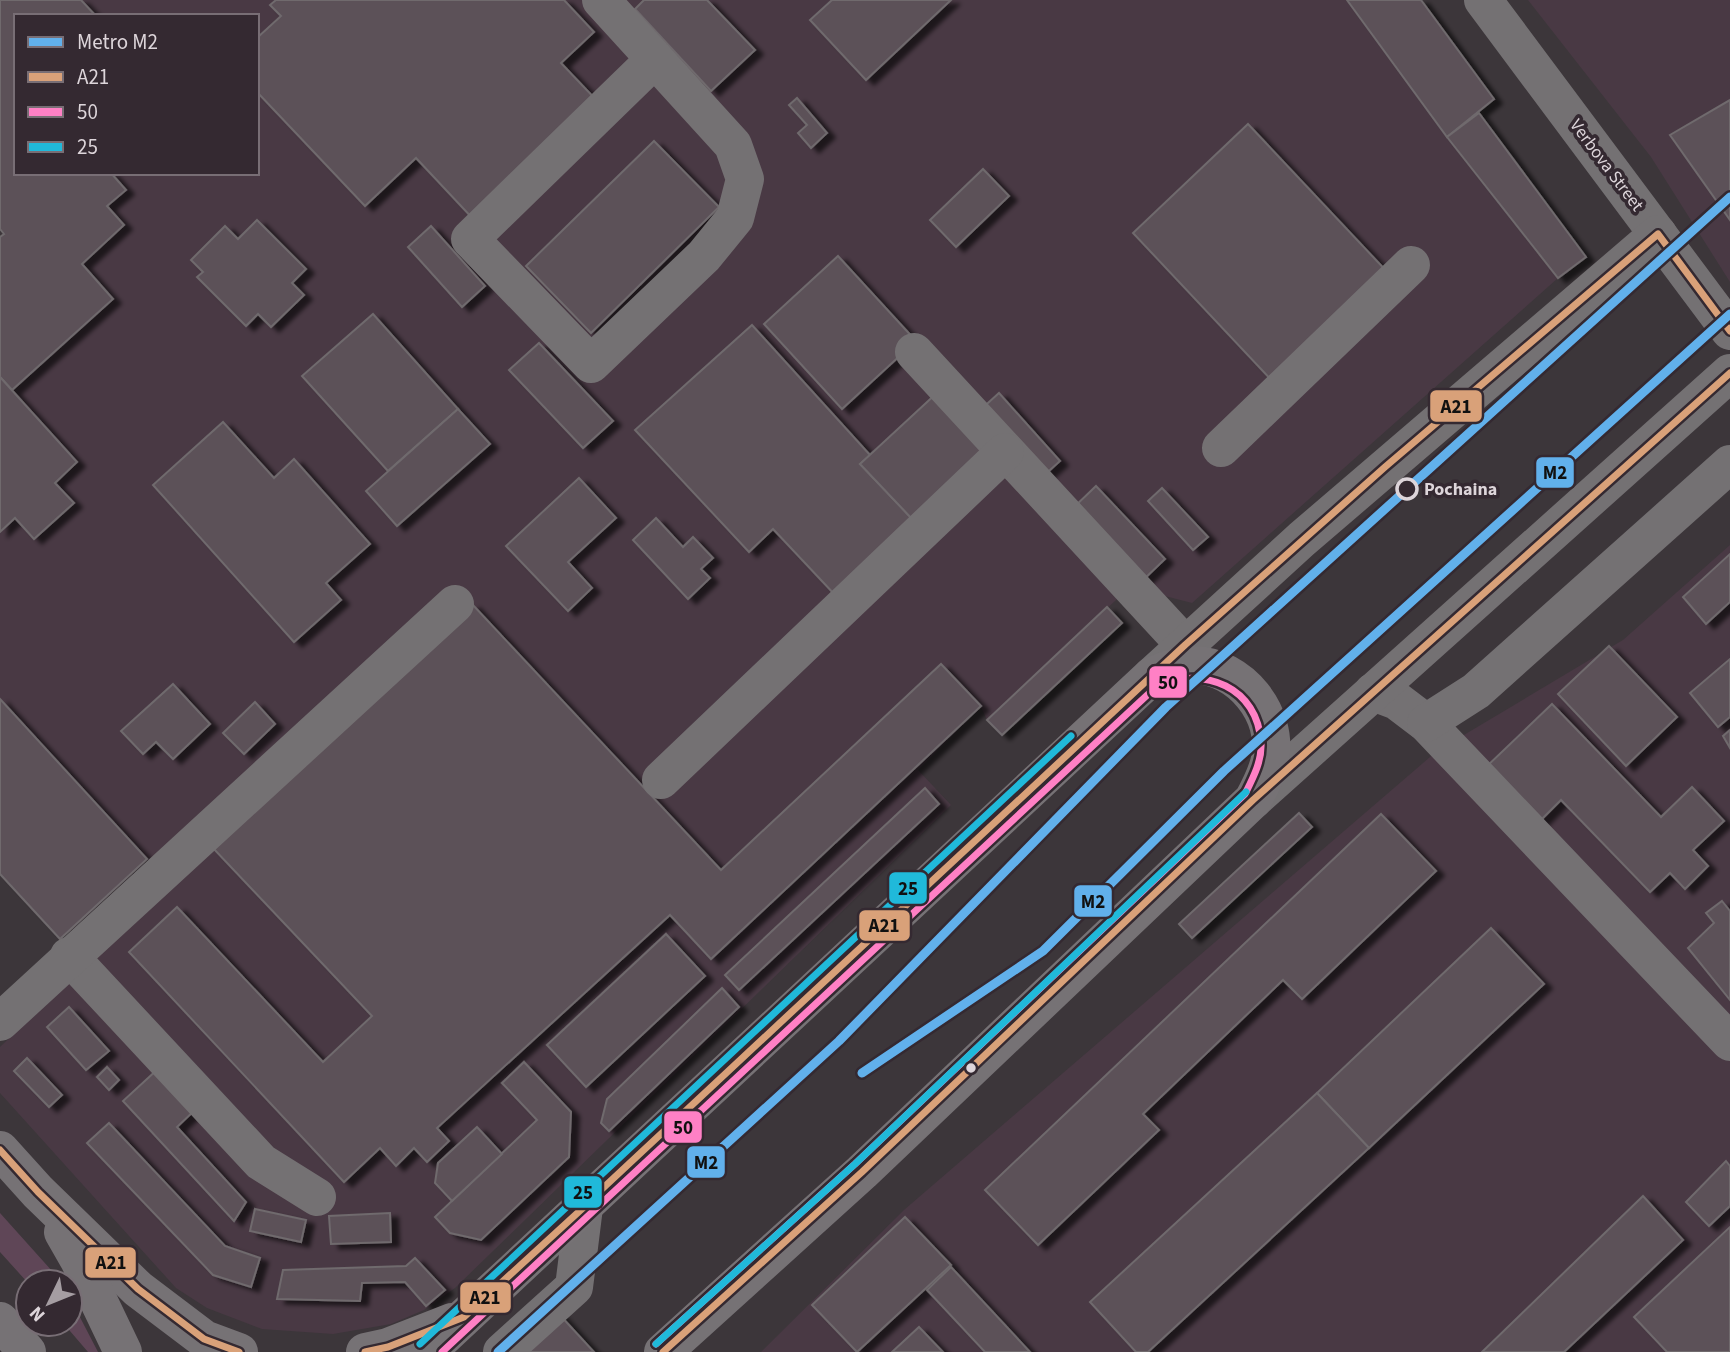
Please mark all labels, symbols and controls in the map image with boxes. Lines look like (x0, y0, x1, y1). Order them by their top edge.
legend (14, 14, 259, 175)
text: Metro M2 (77, 27, 158, 57)
text: А21 (77, 62, 109, 92)
text: 50 (77, 97, 98, 127)
street label: Verbova Street (1564, 114, 1650, 217)
text: 25 (77, 132, 98, 162)
line badge: А21 (1429, 389, 1483, 423)
text: А21 (1440, 394, 1471, 421)
line badge: M2 (1535, 456, 1575, 489)
text: M2 (1543, 460, 1567, 487)
place label: Pochaina (1424, 477, 1497, 502)
marker: Pochaina (1396, 478, 1418, 500)
line badge: 50 (1148, 665, 1188, 699)
text: 50 (1158, 670, 1178, 697)
line badge: 25 (888, 871, 928, 905)
text: 25 (898, 876, 918, 903)
line badge: M2 (1073, 884, 1113, 918)
text: M2 (1081, 889, 1105, 916)
line badge: А21 (858, 909, 911, 942)
text: А21 (868, 913, 899, 940)
unlabelled marker (964, 1061, 978, 1075)
line badge: 50 (663, 1110, 703, 1144)
text: 50 (673, 1115, 693, 1142)
line badge: M2 (686, 1145, 726, 1179)
text: M2 (694, 1150, 718, 1177)
line badge: 25 (563, 1175, 603, 1209)
text: 25 (573, 1180, 593, 1207)
line badge: А21 (84, 1246, 137, 1279)
text: А21 (95, 1250, 126, 1277)
north arrow (14, 1268, 84, 1338)
line badge: А21 (459, 1281, 512, 1314)
text: А21 (469, 1285, 500, 1312)
text: N (23, 1300, 52, 1327)

